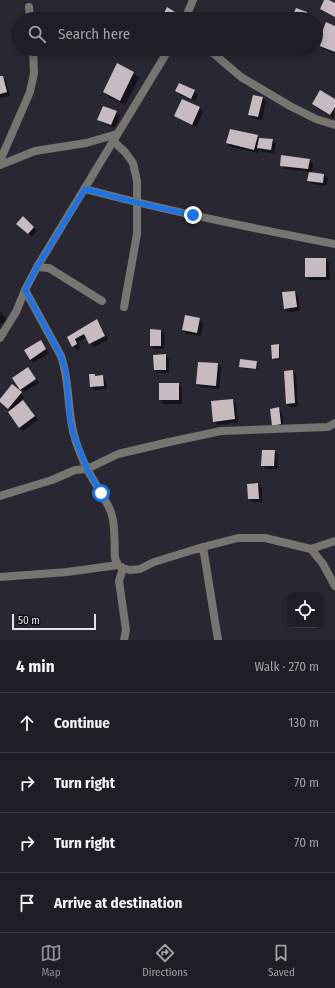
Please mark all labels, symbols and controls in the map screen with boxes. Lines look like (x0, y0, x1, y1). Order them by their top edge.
search box (12, 12, 323, 56)
icon: search (26, 23, 48, 45)
text: Search here (58, 25, 130, 43)
route end (184, 206, 202, 224)
route start (92, 484, 110, 502)
map controls (287, 592, 323, 628)
button: locate (287, 592, 323, 628)
scale bar (12, 612, 96, 631)
text: 50 m (18, 614, 40, 627)
text: 4 min (16, 656, 55, 677)
text: Walk · 270 m (254, 659, 319, 674)
icon: ahead (16, 712, 38, 734)
text: Continue (54, 714, 110, 732)
text: 130 m (288, 715, 319, 730)
icon: right (16, 772, 38, 794)
text: Turn right (54, 774, 115, 792)
text: 70 m (294, 775, 319, 790)
icon: right (16, 832, 38, 854)
text: Turn right (54, 834, 115, 852)
text: 70 m (294, 835, 319, 850)
icon: arrive (16, 892, 38, 914)
text: Arrive at destination (54, 894, 182, 912)
tab: Map (40, 942, 62, 979)
tab: Directions (142, 942, 188, 979)
tab: Saved (268, 942, 295, 979)

